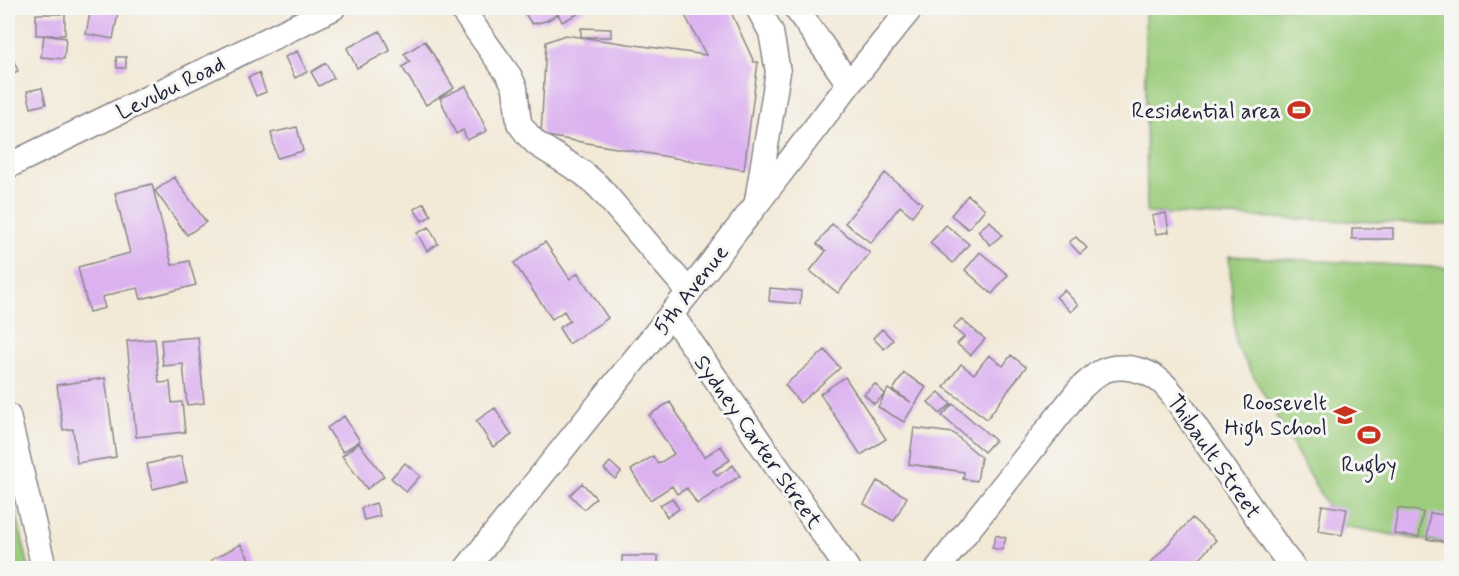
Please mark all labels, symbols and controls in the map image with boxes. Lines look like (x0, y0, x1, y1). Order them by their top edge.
street label: Levubu Road (112, 51, 230, 127)
sports icon: Residential area (1286, 97, 1312, 123)
place label: Residential area (1132, 98, 1281, 126)
street label: 5th Avenue (648, 239, 736, 341)
street label: Sydney Carter Street (687, 350, 828, 534)
street label: Thibault Street (1160, 389, 1267, 525)
place label: Roosevelt High School (1224, 390, 1327, 446)
school or university icon: Roosevelt High School (1332, 402, 1358, 428)
sports icon: Rugby (1356, 422, 1382, 448)
place label: Rugby (1341, 452, 1397, 483)

